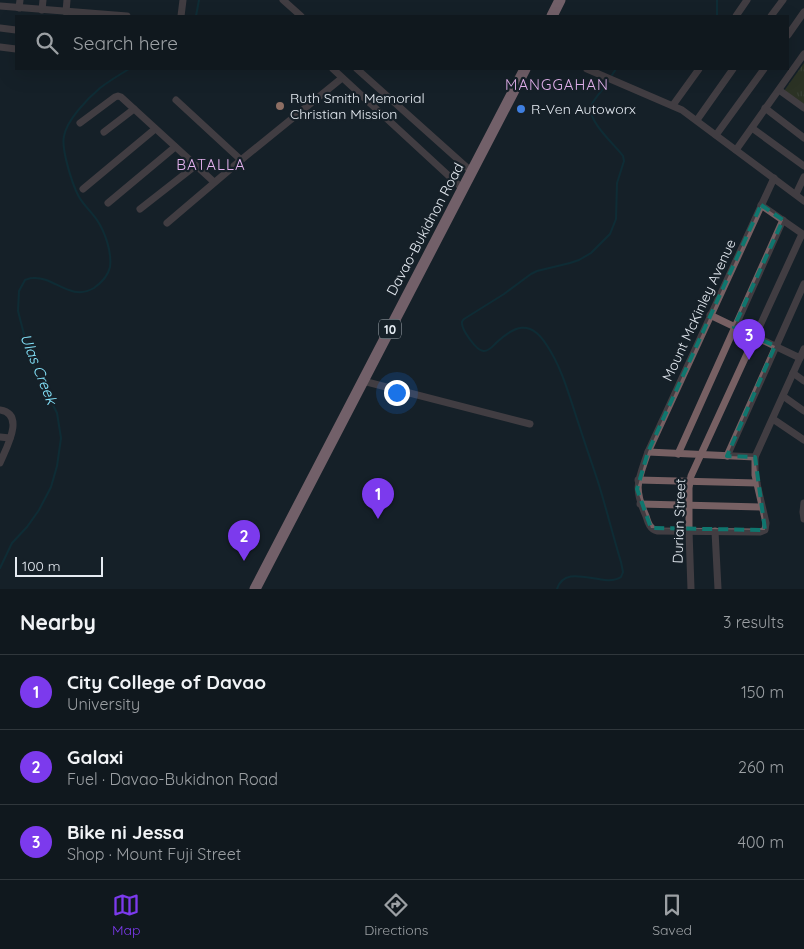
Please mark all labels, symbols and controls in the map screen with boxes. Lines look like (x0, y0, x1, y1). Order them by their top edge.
search box (15, 15, 789, 70)
icon: search (33, 29, 61, 57)
text: Search here (73, 31, 178, 55)
district label: MANGGAHAN (505, 75, 609, 94)
place label: Ruth Smith Memorial Christian Mission (290, 89, 425, 123)
marker: Ruth Smith Memorial Christian Mission (274, 100, 286, 112)
place label: R-Ven Autoworx (531, 100, 636, 118)
marker: R-Ven Autoworx (515, 103, 527, 115)
district label: BATALLA (176, 155, 246, 174)
street label: Davao-Bukidnon Road (382, 160, 468, 298)
street label: Mount McKinley Avenue (658, 236, 740, 384)
pin: 3 (733, 319, 765, 360)
road number: 10 (379, 320, 401, 338)
water label: Ulas Creek (16, 331, 63, 409)
your location (384, 380, 410, 406)
pin: 1 (362, 478, 394, 519)
street label: Durian Street (669, 478, 689, 564)
pin: 2 (228, 520, 260, 561)
scale bar (15, 554, 102, 577)
text: 100 m (22, 557, 60, 575)
text: Nearby (20, 609, 96, 635)
text: 3 results (723, 612, 784, 632)
text: City College of Davao (67, 670, 266, 694)
text: 1 (33, 682, 39, 702)
text: 150 m (741, 682, 784, 702)
text: University (67, 694, 140, 714)
text: Galaxi (67, 745, 123, 769)
text: 2 (31, 757, 41, 777)
text: 260 m (738, 757, 784, 777)
text: Fuel · Davao-Bukidnon Road (67, 769, 278, 789)
text: Bike ni Jessa (67, 820, 184, 844)
text: 3 (32, 832, 40, 852)
text: 400 m (738, 832, 784, 852)
text: Shop · Mount Fuji Street (67, 844, 241, 864)
tab: Map (112, 891, 140, 939)
tab: Directions (364, 891, 428, 939)
tab: Saved (652, 891, 692, 939)

